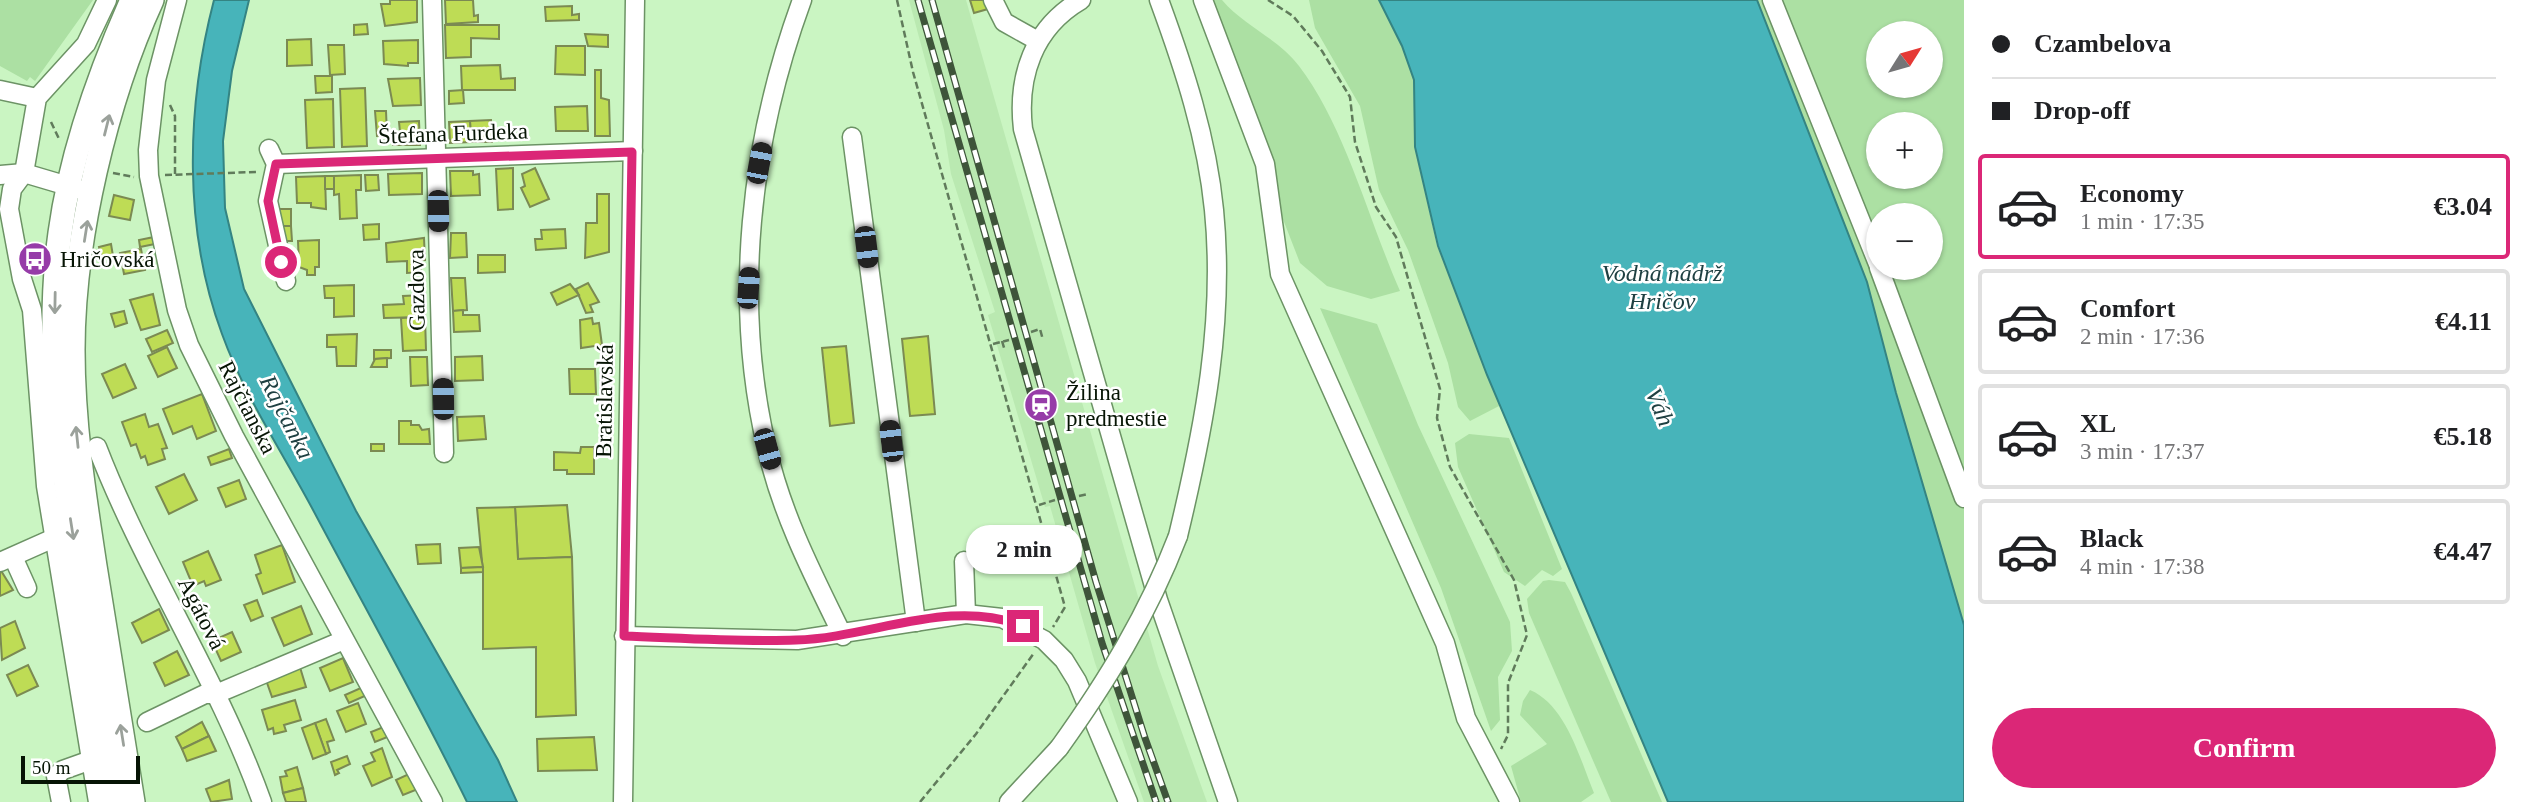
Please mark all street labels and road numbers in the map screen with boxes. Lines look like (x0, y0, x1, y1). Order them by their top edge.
street label: Štefana Furdeka (378, 117, 528, 149)
street label: Gazdova (403, 249, 430, 331)
street label: Bratislavská (591, 344, 618, 458)
street label: Rajčianska (214, 357, 282, 458)
street label: Agátová (173, 573, 230, 654)

